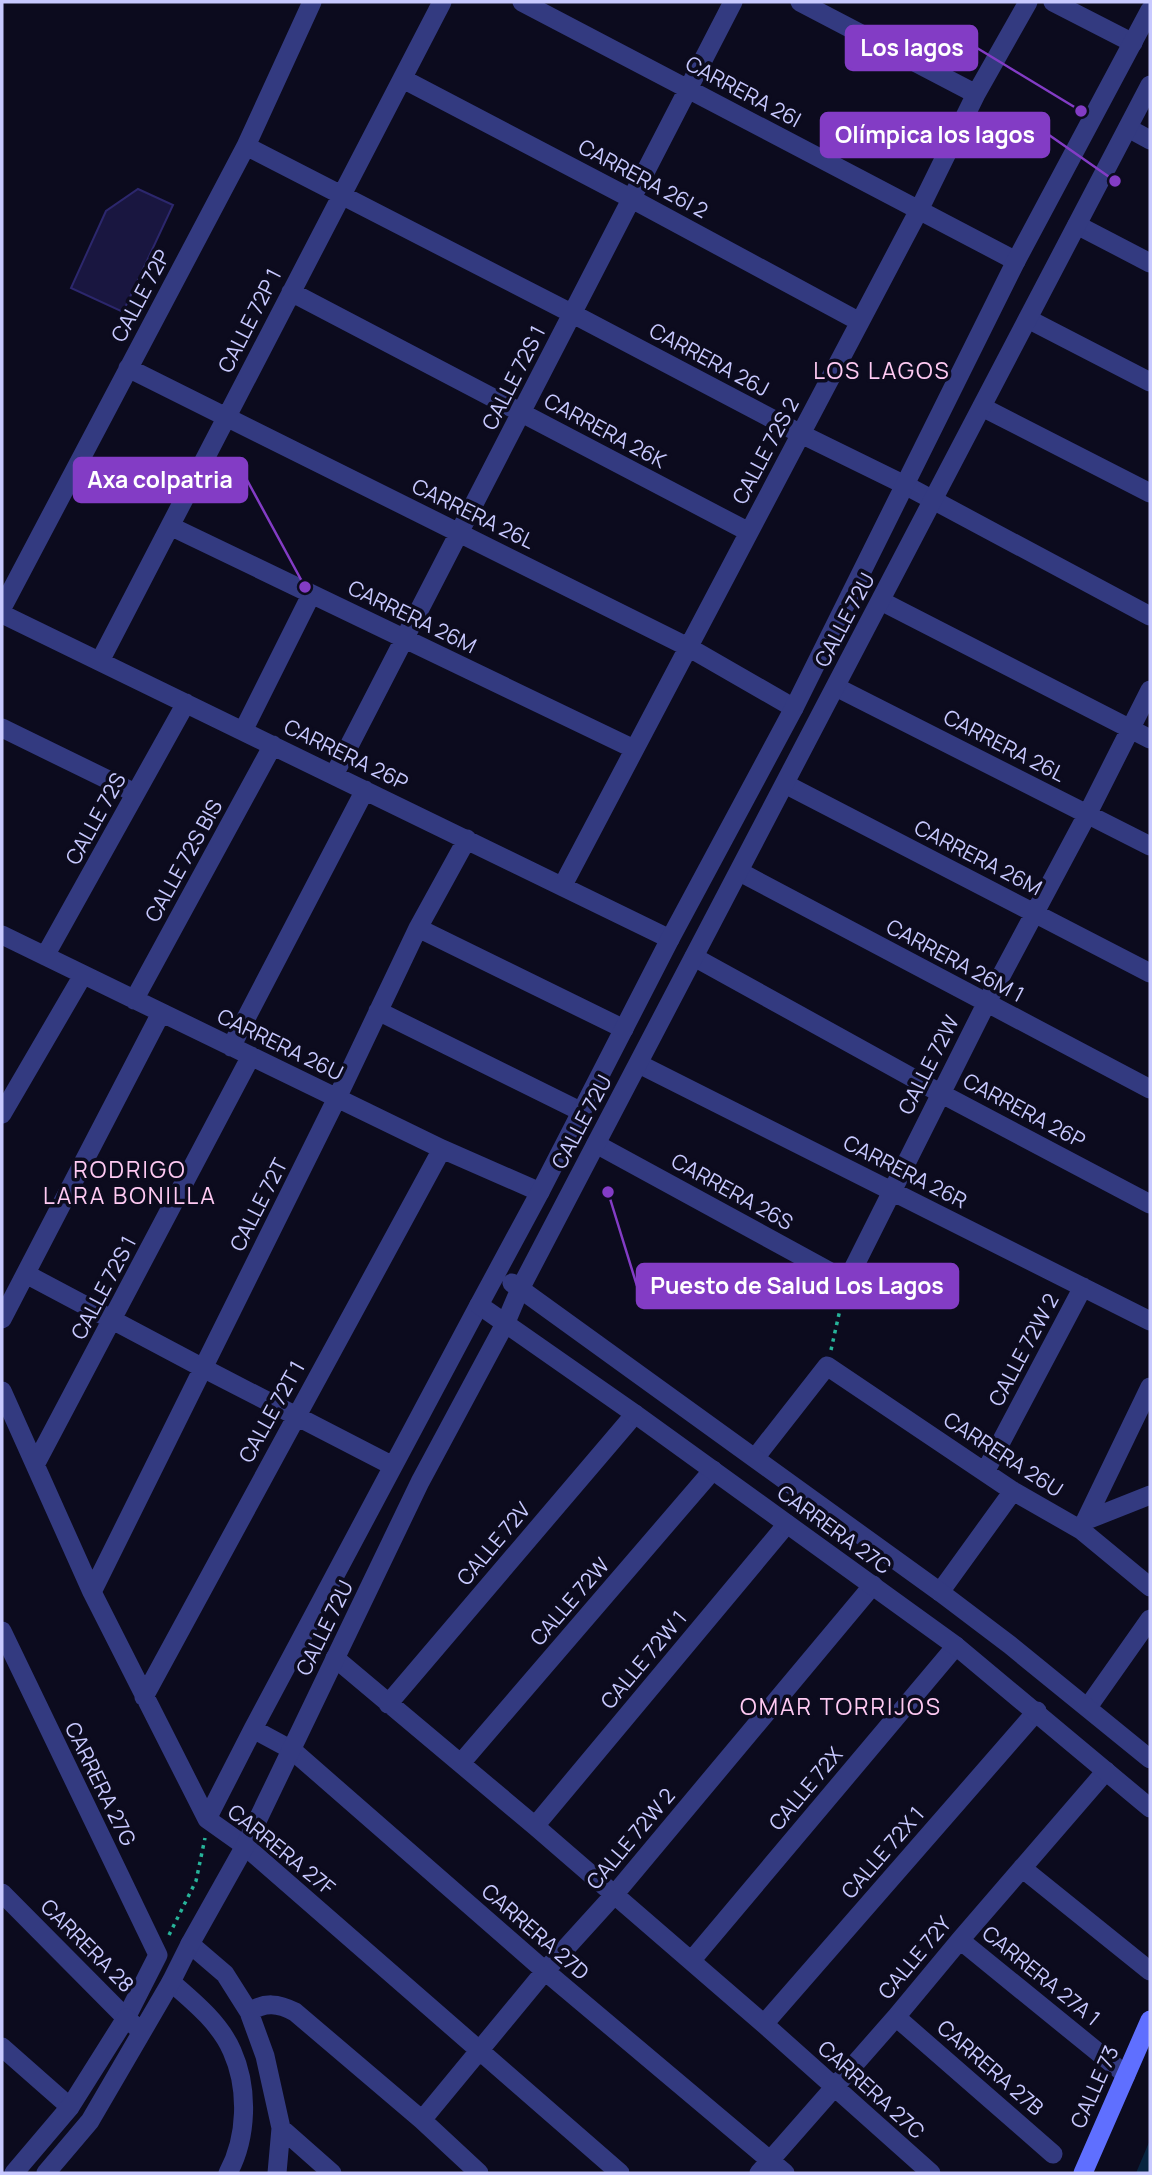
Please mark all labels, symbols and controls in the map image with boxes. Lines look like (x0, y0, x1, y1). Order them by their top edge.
callout: Los lagos (846, 26, 977, 70)
text: Los lagos (860, 31, 964, 63)
street label: CARRERA 26I (681, 49, 806, 133)
callout: Olímpica los lagos (821, 113, 1049, 157)
text: Olímpica los lagos (835, 118, 1035, 150)
street label: CARRERA 26I 2 (574, 132, 713, 224)
street label: CALLE 72P (104, 244, 176, 347)
street label: CALLE 72P 1 (211, 264, 287, 377)
street label: CARRERA 26J (645, 316, 774, 402)
street label: CALLE 72S 1 (475, 321, 551, 434)
district label: LOS LAGOS (813, 354, 951, 386)
street label: CARRERA 26K (539, 386, 672, 474)
street label: CALLE 72S 2 (725, 392, 805, 509)
callout: Axa colpatria (74, 458, 247, 502)
text: Axa colpatria (87, 463, 233, 495)
street label: CARRERA 26L (408, 471, 540, 555)
street label: CALLE 72U (808, 568, 881, 671)
street label: CARRERA 26M (343, 573, 481, 659)
street label: CARRERA 26L (939, 702, 1070, 788)
street label: CARRERA 26P (280, 712, 413, 796)
street label: CALLE 72S (58, 768, 132, 869)
street label: CALLE 72S BIS (138, 794, 228, 927)
street label: CARRERA 26M (910, 813, 1047, 901)
street label: CARRERA 26M 1 (882, 912, 1029, 1008)
street label: CARRERA 26U (213, 1002, 348, 1087)
street label: CALLE 72W (891, 1010, 965, 1119)
street label: CARRERA 26P (958, 1066, 1091, 1154)
street label: CALLE 72U (545, 1070, 618, 1173)
street label: CARRERA 26R (839, 1128, 972, 1214)
street label: CARRERA 26S (667, 1146, 798, 1236)
district label: RODRIGO LARA BONILLA (43, 1153, 217, 1211)
street label: CALLE 72T (223, 1153, 294, 1256)
street label: CALLE 72S 1 (64, 1231, 142, 1344)
callout: Puesto de Salud Los Lagos (637, 1264, 958, 1308)
text: Puesto de Salud Los Lagos (650, 1269, 944, 1301)
street label: CALLE 72W 2 (982, 1288, 1065, 1411)
street label: CALLE 72T 1 (232, 1356, 311, 1467)
street label: CARRERA 26U (939, 1405, 1069, 1503)
street label: CARRERA 27C (772, 1478, 897, 1580)
street label: CALLE 72V (450, 1496, 537, 1591)
street label: CALLE 72W (523, 1551, 615, 1651)
street label: CALLE 72U (289, 1575, 359, 1680)
street label: CALLE 72W 1 (594, 1604, 693, 1714)
district label: OMAR TORRIJOS (740, 1690, 942, 1722)
street label: CARRERA 27G (59, 1717, 143, 1850)
street label: CALLE 72X (762, 1741, 849, 1836)
street label: CALLE 72W 2 (580, 1782, 681, 1895)
street label: CARRERA 27F (222, 1797, 341, 1901)
street label: CALLE 72X 1 (835, 1800, 930, 1904)
street label: CARRERA 27D (476, 1877, 595, 1986)
street label: CARRERA 28 (35, 1893, 140, 1998)
street label: CALLE 72Y (871, 1910, 957, 2005)
street label: CARRERA 27A 1 (977, 1919, 1107, 2032)
street label: CARRERA 27B (931, 2013, 1050, 2121)
street label: CARRERA 27C (812, 2034, 931, 2145)
street label: CALLE 73 (1063, 2041, 1125, 2132)

